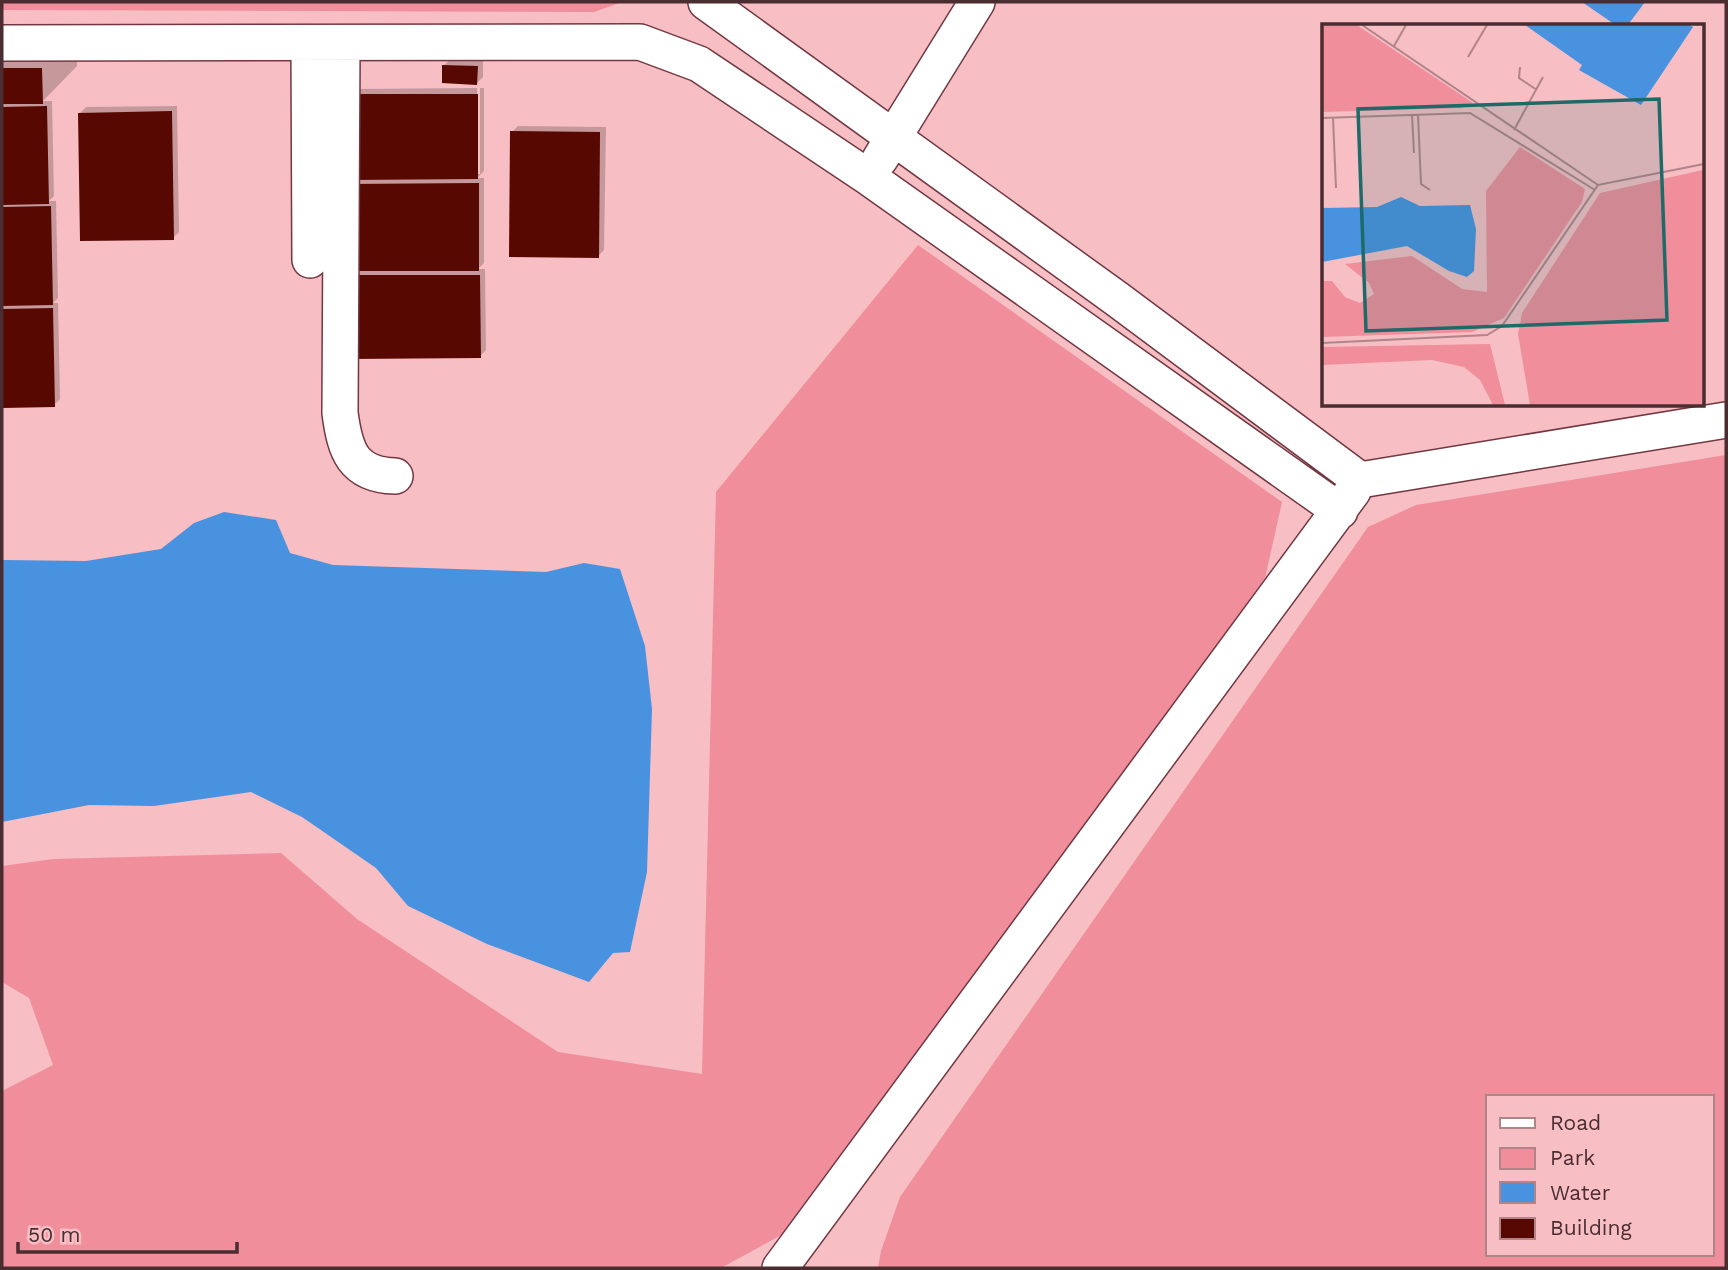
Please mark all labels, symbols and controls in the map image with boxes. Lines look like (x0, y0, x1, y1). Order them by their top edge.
inset map (1322, 24, 1704, 406)
legend (1486, 1095, 1714, 1256)
text: Road (1550, 1110, 1601, 1135)
text: Park (1550, 1145, 1595, 1170)
text: Water (1550, 1180, 1611, 1205)
scale bar (18, 1210, 236, 1254)
text: Building (1550, 1215, 1632, 1240)
text: 50 m (28, 1222, 80, 1247)

